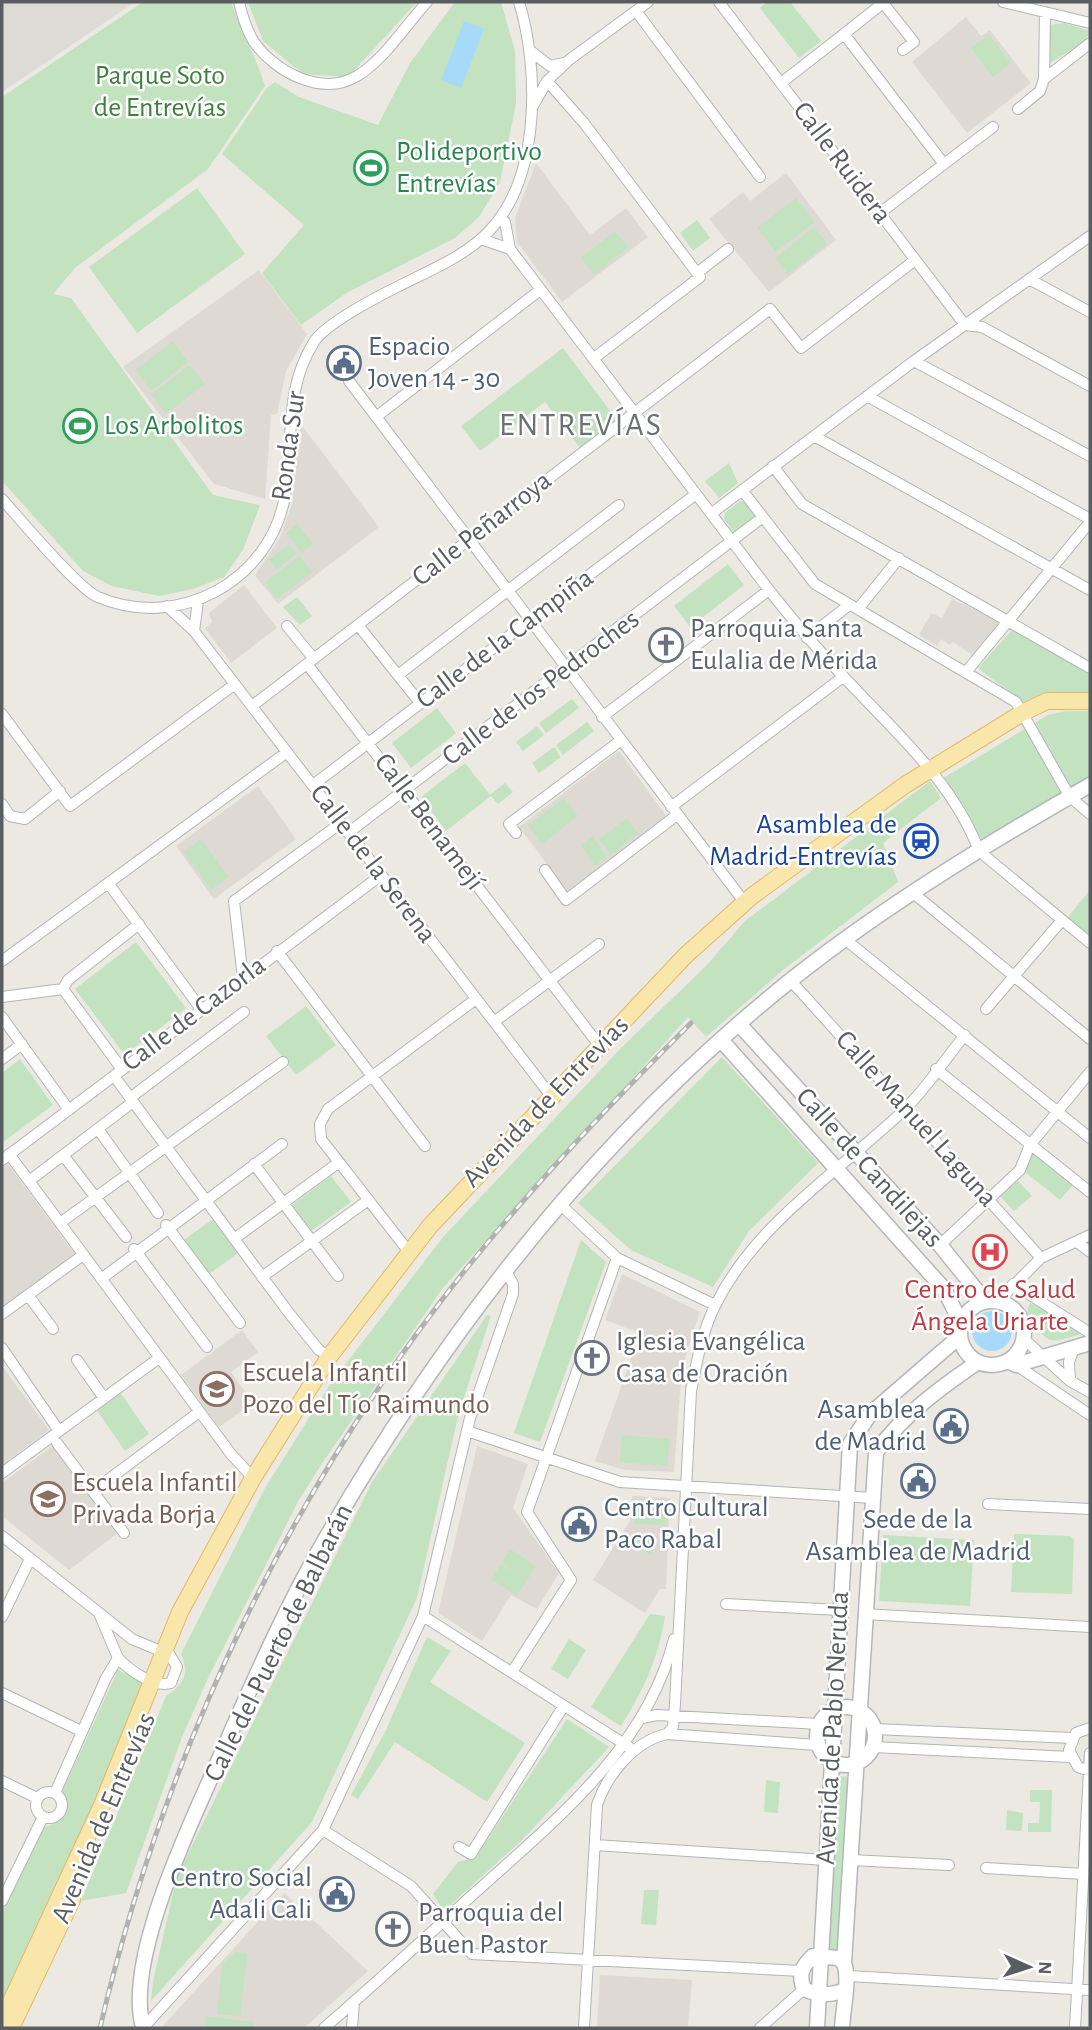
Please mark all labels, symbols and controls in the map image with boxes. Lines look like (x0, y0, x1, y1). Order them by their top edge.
park label: Parque Soto de Entrevías (94, 62, 226, 122)
street label: Calle Ruidera (787, 97, 897, 229)
place label: Polideportivo Entrevías (396, 138, 542, 198)
sports icon: Polideportivo Entrevías (352, 149, 390, 187)
place label: Espacio Joven 14 - 30 (368, 333, 500, 393)
public building icon: Espacio Joven 14 - 30 (325, 344, 363, 382)
street label: Ronda Sur (267, 389, 311, 503)
district label: ENTREVÍAS (499, 406, 663, 441)
sports icon: Los Arbolitos (61, 407, 99, 445)
place label: Los Arbolitos (104, 412, 243, 440)
street label: Calle Peñarroya (407, 466, 557, 592)
street label: Calle de la Campiña (411, 564, 599, 714)
street label: Calle de los Pedroches (437, 605, 645, 771)
place label: Parroquia Santa Eulalia de Mérida (690, 615, 878, 675)
church icon: Parroquia Santa Eulalia de Mérida (647, 626, 685, 664)
street label: Calle Benamejí (369, 748, 489, 896)
street label: Calle de la Serena (305, 780, 441, 948)
place label: Asamblea de Madrid-Entrevías (709, 811, 897, 871)
station icon: Asamblea de Madrid-Entrevías (902, 822, 940, 860)
street label: Calle de Cazorla (117, 951, 271, 1077)
street label: Avenida de Entrevías (458, 1011, 634, 1193)
street label: Calle Manuel Laguna (830, 1026, 1002, 1212)
street label: Calle de Candilejas (790, 1083, 948, 1253)
hospital icon: Centro de Salud Ángela Uriarte (971, 1233, 1009, 1271)
place label: Centro de Salud Ángela Uriarte (905, 1276, 1075, 1336)
place label: Iglesia Evangélica Casa de Oración (616, 1328, 806, 1388)
church icon: Iglesia Evangélica Casa de Oración (573, 1339, 611, 1377)
place label: Escuela Infantil Pozo del Tío Raimundo (242, 1359, 490, 1419)
school or university icon: Escuela Infantil Pozo del Tío Raimundo (198, 1370, 236, 1408)
place label: Asamblea de Madrid (814, 1396, 926, 1456)
public building icon: Asamblea de Madrid (932, 1407, 970, 1445)
public building icon: Sede de la Asamblea de Madrid (899, 1462, 937, 1500)
place label: Escuela Infantil Privada Borja (72, 1469, 238, 1529)
school or university icon: Escuela Infantil Privada Borja (29, 1480, 67, 1518)
place label: Centro Cultural Paco Rabal (604, 1494, 769, 1554)
street label: Calle del Puerto de Balbarán (200, 1500, 358, 1786)
public building icon: Centro Cultural Paco Rabal (560, 1505, 598, 1543)
place label: Sede de la Asamblea de Madrid (806, 1506, 1030, 1566)
street label: Avenida de Pablo Neruda (812, 1590, 854, 1866)
street label: Avenida de Entrevías (47, 1709, 161, 1927)
place label: Centro Social Adali Cali (171, 1864, 312, 1924)
public building icon: Centro Social Adali Cali (318, 1875, 356, 1913)
place label: Parroquia del Buen Pastor (418, 1899, 564, 1959)
church icon: Parroquia del Buen Pastor (374, 1910, 412, 1948)
north arrow (994, 1932, 1064, 2002)
text: N (1035, 1961, 1054, 1975)

